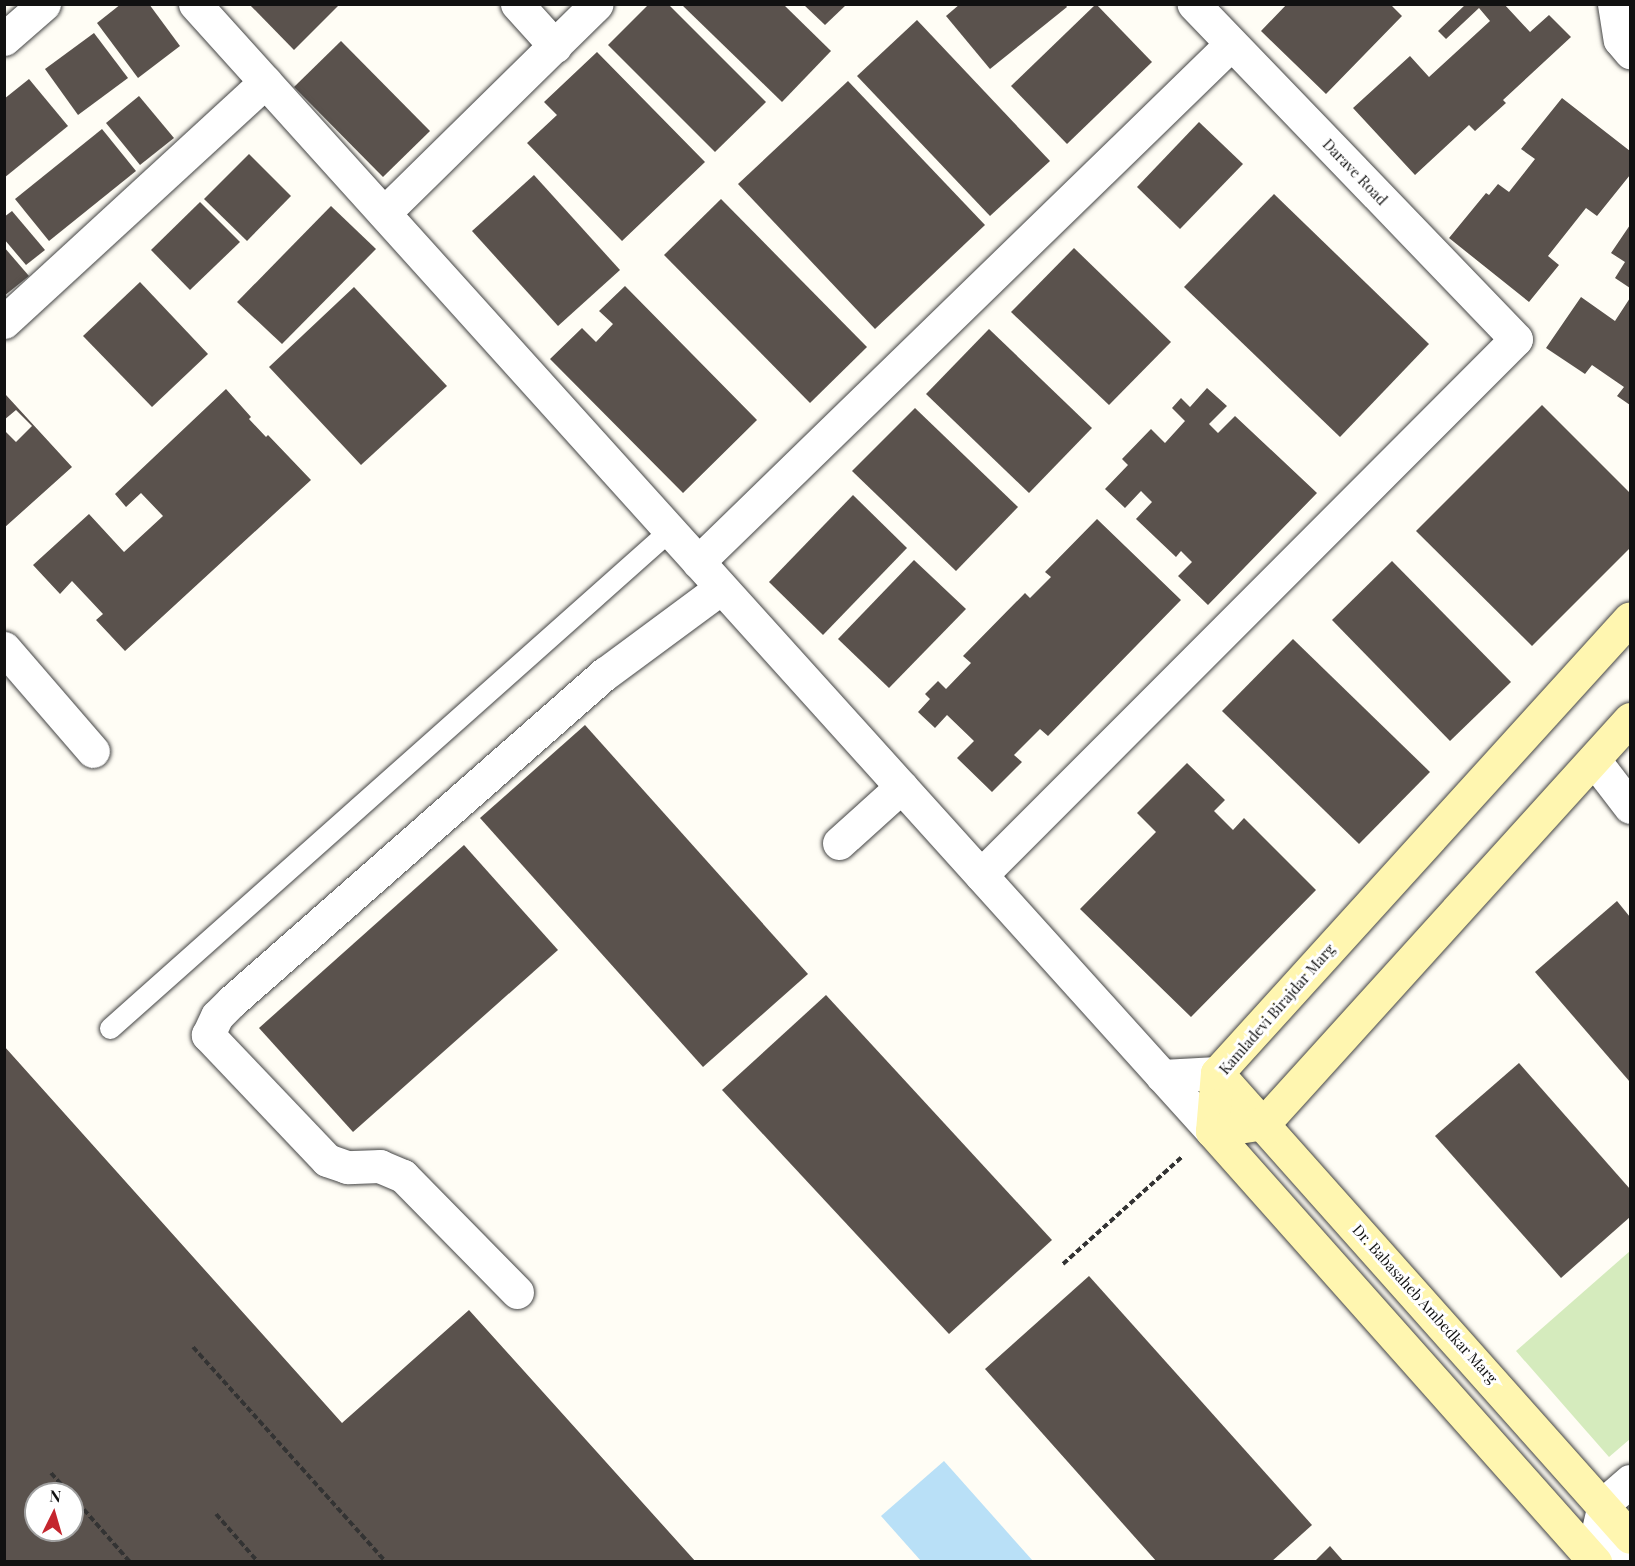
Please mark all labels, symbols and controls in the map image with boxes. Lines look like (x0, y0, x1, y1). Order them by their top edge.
street label: Darave Road (1319, 135, 1391, 209)
street label: Kamladevi Birajdar Marg (1215, 940, 1339, 1078)
street label: Dr. Babasaheb Ambedkar Marg (1349, 1220, 1501, 1388)
north arrow (24, 1482, 84, 1542)
text: N (49, 1485, 62, 1507)

